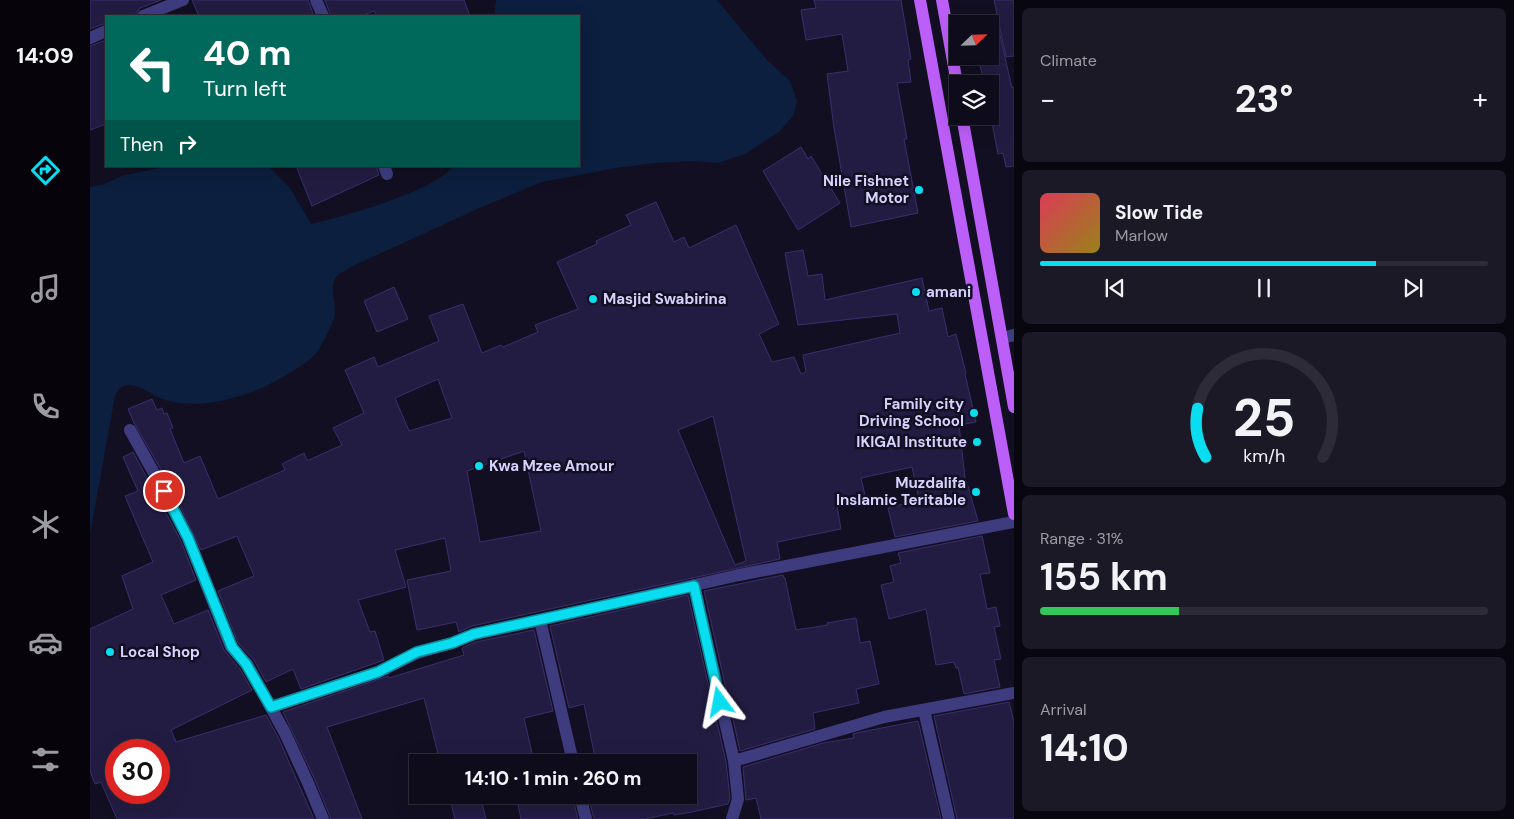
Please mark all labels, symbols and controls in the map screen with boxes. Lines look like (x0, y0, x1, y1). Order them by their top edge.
north arrow (949, 15, 999, 65)
map controls (949, 15, 999, 125)
text: 40 m (203, 30, 292, 76)
icon: left (120, 35, 185, 100)
text: 14:09 (16, 41, 74, 70)
text: Climate (1040, 50, 1097, 71)
text: Turn left (203, 74, 287, 103)
text: 23° (1235, 74, 1293, 124)
button: layers (949, 75, 999, 125)
text: − (1040, 81, 1055, 118)
text: + (1473, 81, 1488, 118)
icon: right (173, 130, 201, 158)
text: Then (120, 132, 163, 157)
icon: directions (28, 153, 63, 188)
place label: Nile Fishnet Motor (823, 171, 909, 208)
marker: Nile Fishnet Motor (913, 184, 925, 196)
text: Slow Tide (1115, 200, 1203, 225)
text: Marlow (1115, 225, 1168, 246)
icon: music (28, 271, 63, 306)
icon: previous (1101, 274, 1129, 302)
icon: pause (1250, 274, 1278, 302)
icon: next (1399, 274, 1427, 302)
place label: amani (926, 282, 971, 302)
marker: amani (910, 286, 922, 298)
place label: Masjid Swabirina (603, 289, 727, 309)
marker: Masjid Swabirina (587, 293, 599, 305)
text: 25 (1233, 384, 1295, 452)
icon: phone (28, 389, 63, 424)
place label: Family city Driving School (859, 394, 964, 431)
marker: Family city Driving School (968, 407, 980, 419)
place label: IKIGAI Institute (856, 432, 967, 452)
marker: IKIGAI Institute (971, 436, 983, 448)
text: km/h (1243, 444, 1285, 468)
place label: Kwa Mzee Amour (489, 456, 614, 476)
marker: Kwa Mzee Amour (473, 460, 485, 472)
pin (143, 470, 185, 512)
place label: Muzdalifa Inslamic Teritable (836, 473, 966, 510)
icon: arrive (150, 477, 178, 505)
marker: Muzdalifa Inslamic Teritable (970, 486, 982, 498)
icon: climate (28, 507, 63, 542)
text: Range · 31% (1040, 528, 1123, 549)
text: 155 km (1040, 552, 1168, 602)
icon: car (28, 625, 63, 660)
place label: Local Shop (120, 642, 200, 662)
marker: Local Shop (104, 646, 116, 658)
position arrow (693, 675, 745, 727)
text: Arrival (1040, 699, 1087, 720)
text: 14:10 (1040, 723, 1129, 773)
speed limit sign: 30 (105, 739, 170, 804)
icon: filters (28, 742, 63, 777)
text: 14:10 · 1 min · 260 m (465, 766, 641, 791)

